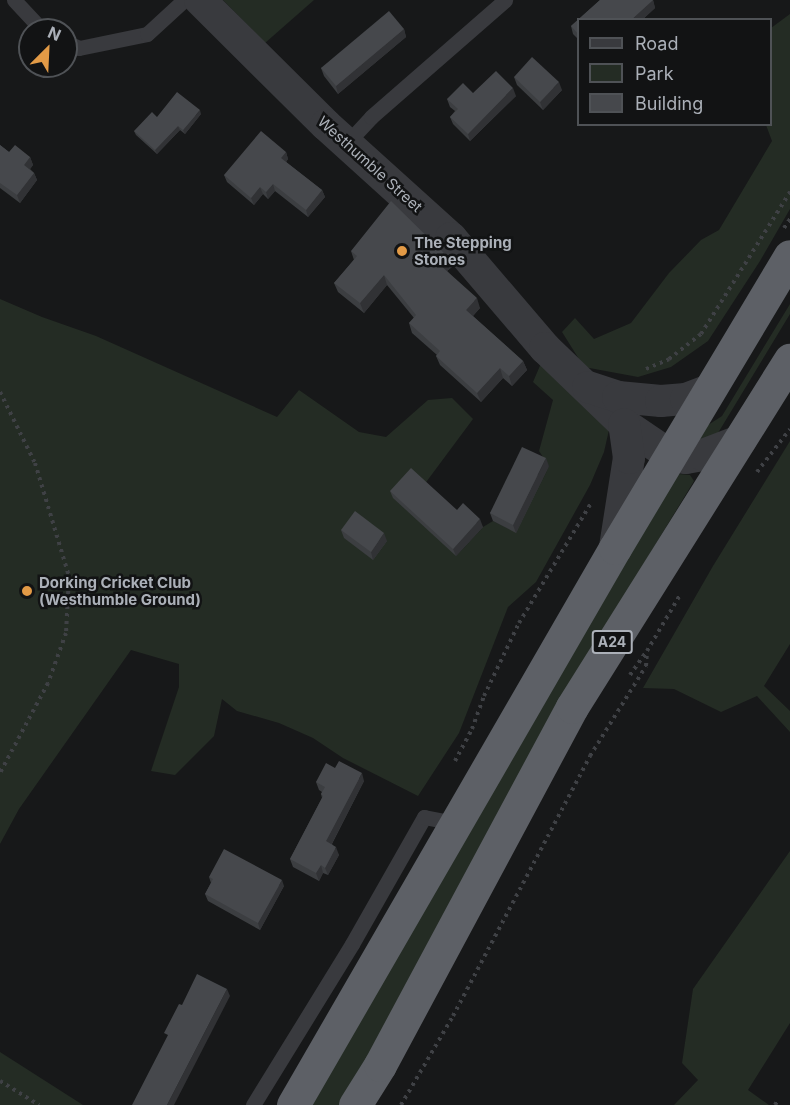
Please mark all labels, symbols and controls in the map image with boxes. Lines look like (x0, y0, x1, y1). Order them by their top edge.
north arrow (18, 18, 78, 78)
legend (577, 18, 772, 126)
text: N (45, 22, 64, 45)
text: Road (635, 33, 678, 54)
text: Park (635, 63, 674, 84)
text: Building (635, 93, 703, 114)
street label: Westhumble Street (314, 112, 426, 216)
place label: The Stepping Stones (414, 233, 512, 268)
marker: The Stepping Stones (395, 244, 409, 258)
place label: Dorking Cricket Club (Westhumble Ground) (39, 573, 201, 608)
marker: Dorking Cricket Club (Westhumble Ground) (20, 584, 34, 598)
road number: A24 (591, 631, 633, 653)

